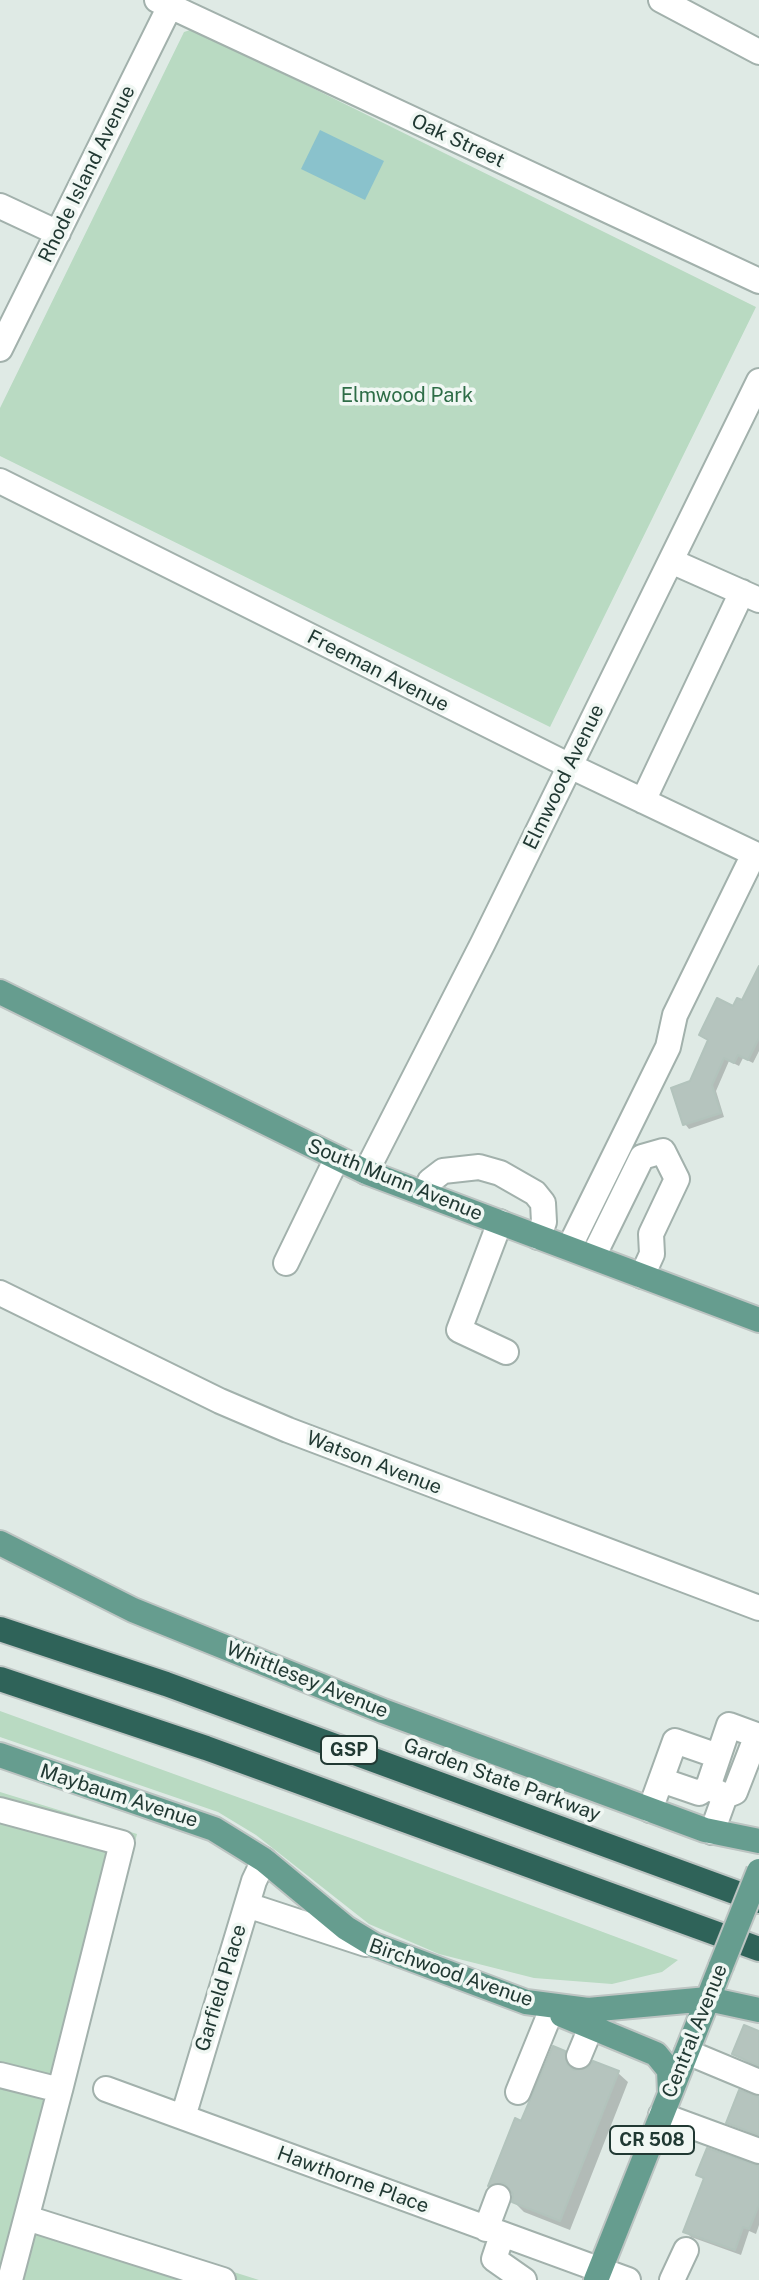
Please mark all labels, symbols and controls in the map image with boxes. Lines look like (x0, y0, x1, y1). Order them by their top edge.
street label: Rhode Island Avenue (34, 81, 140, 267)
street label: Oak Street (408, 109, 508, 173)
park label: Elmwood Park (341, 384, 473, 408)
street label: Freeman Avenue (303, 625, 453, 717)
street label: Elmwood Avenue (518, 700, 610, 854)
street label: South Munn Avenue (304, 1134, 486, 1226)
street label: Watson Avenue (303, 1426, 445, 1500)
street label: Whittlesey Avenue (223, 1637, 391, 1723)
street label: Garden State Parkway (400, 1733, 604, 1827)
road number: GSP (321, 1736, 377, 1764)
street label: Maybaum Avenue (37, 1759, 201, 1833)
street label: Garfield Place (190, 1922, 252, 2054)
street label: Birchwood Avenue (366, 1934, 536, 2012)
street label: Central Avenue (657, 1961, 733, 2101)
road number: CR 508 (610, 2126, 694, 2154)
street label: Hawthorne Place (274, 2141, 432, 2219)

